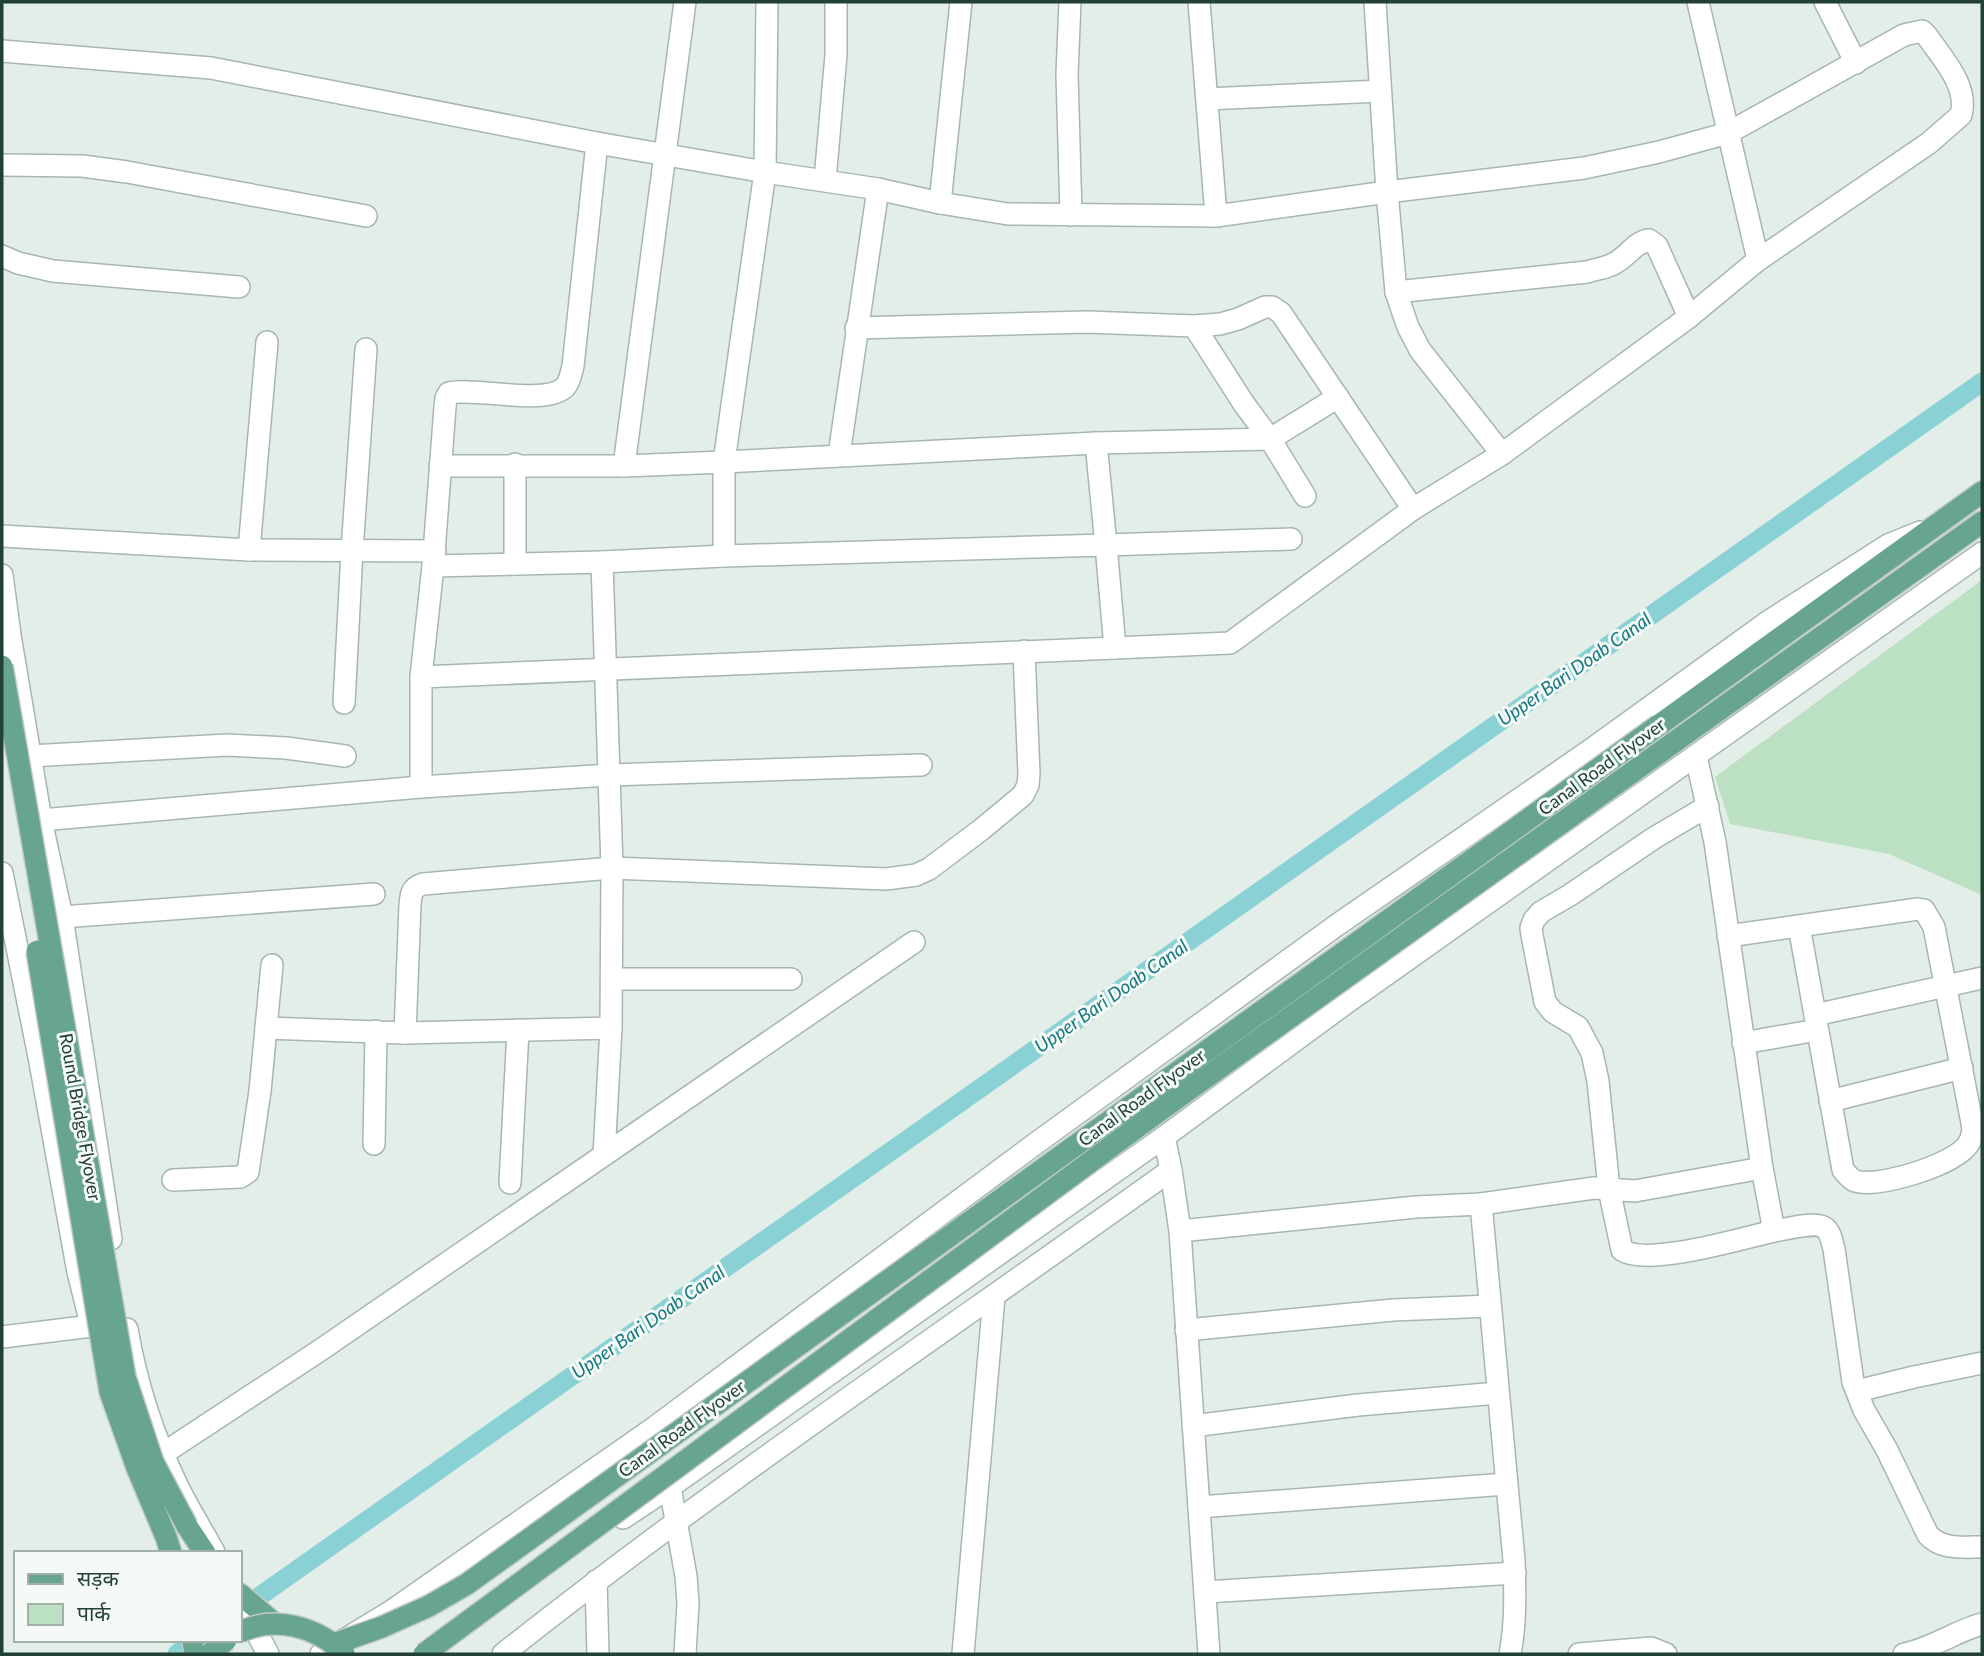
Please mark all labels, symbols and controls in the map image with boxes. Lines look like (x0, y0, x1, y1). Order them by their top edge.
water label: Upper Bari Doab Canal (1493, 607, 1655, 730)
street label: Canal Road Flyover (1534, 712, 1670, 820)
water label: Upper Bari Doab Canal (1030, 934, 1192, 1057)
street label: Round Bridge Flyover (55, 1031, 107, 1203)
street label: Canal Road Flyover (1074, 1043, 1210, 1151)
water label: Upper Bari Doab Canal (567, 1260, 729, 1383)
street label: Canal Road Flyover (614, 1374, 750, 1482)
legend (14, 1551, 242, 1642)
text: सड़क (77, 1565, 119, 1590)
text: पार्क (77, 1600, 111, 1625)

